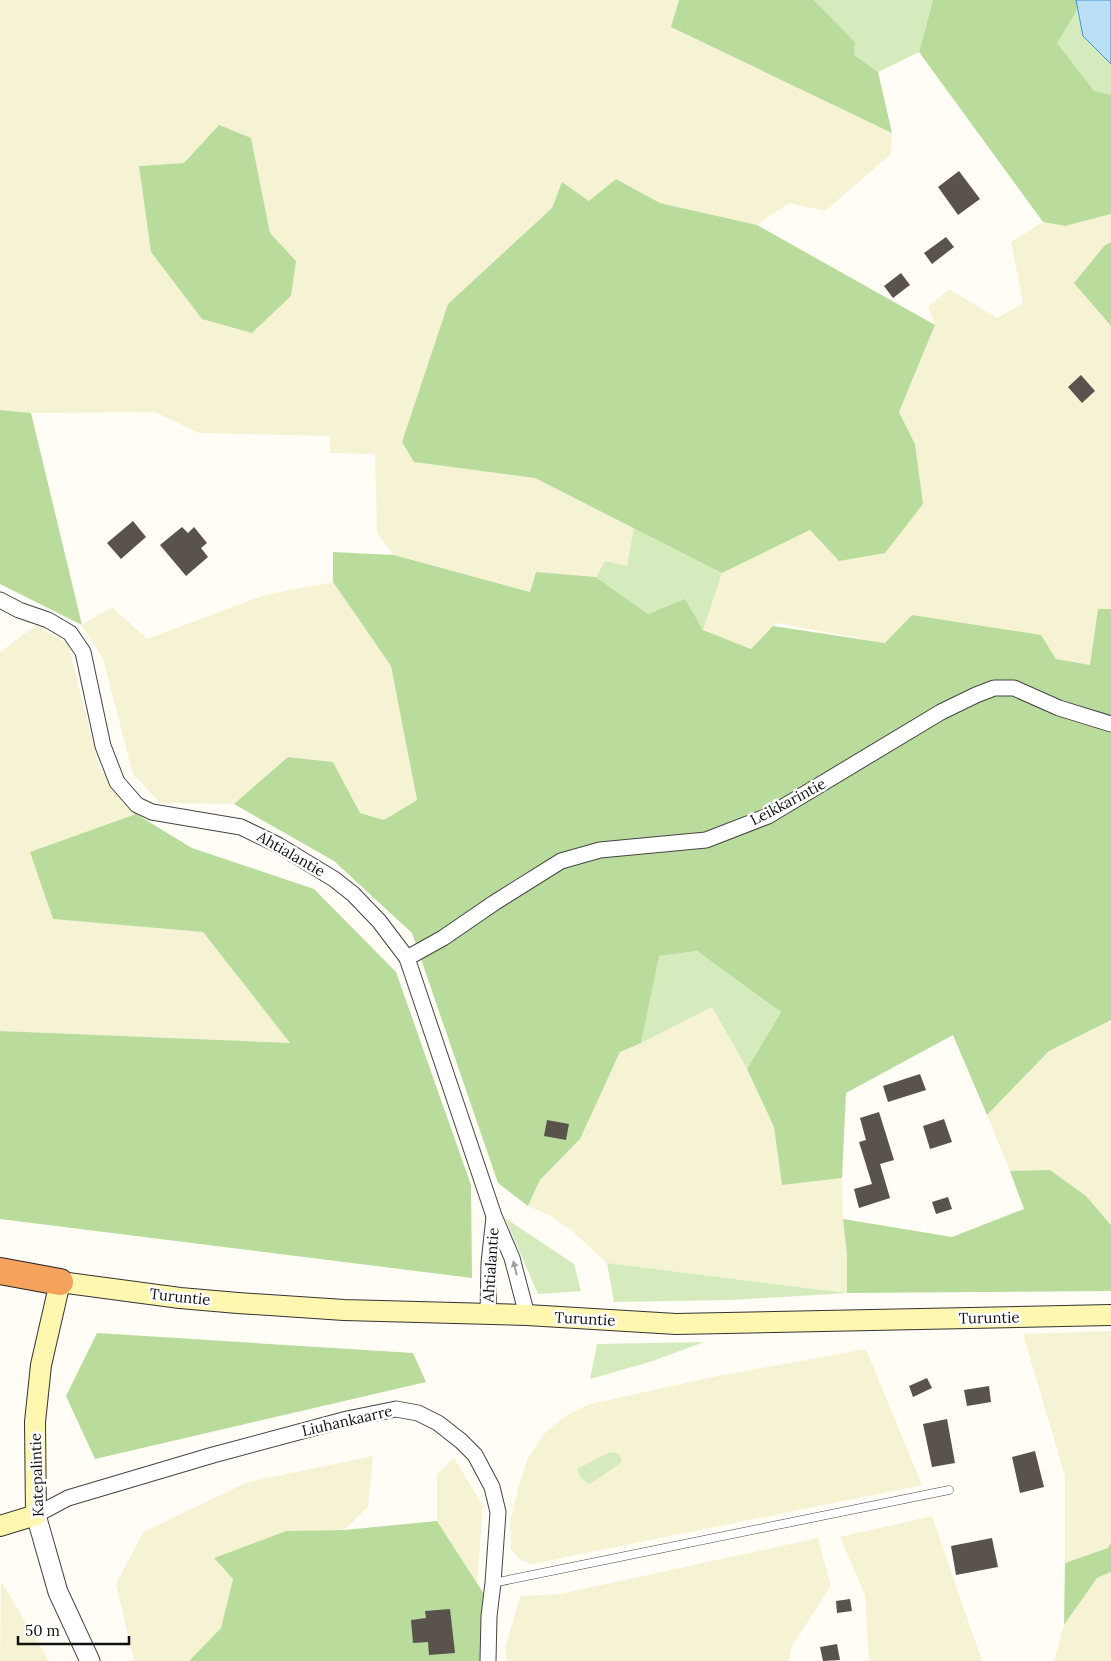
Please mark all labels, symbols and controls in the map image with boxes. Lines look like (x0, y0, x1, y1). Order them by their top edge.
street label: Leikkarintie (747, 774, 829, 829)
street label: Ahtialantie (253, 826, 328, 881)
street label: Ahtialantie (478, 1227, 503, 1304)
one-way arrow (511, 1260, 519, 1276)
street label: Turuntie (149, 1284, 211, 1309)
street label: Turuntie (554, 1307, 616, 1330)
street label: Turuntie (958, 1307, 1020, 1328)
street label: Liuhankaarre (300, 1401, 394, 1440)
street label: Katepalintie (26, 1433, 47, 1517)
scale bar (18, 1614, 129, 1646)
text: 50 m (25, 1621, 60, 1640)

